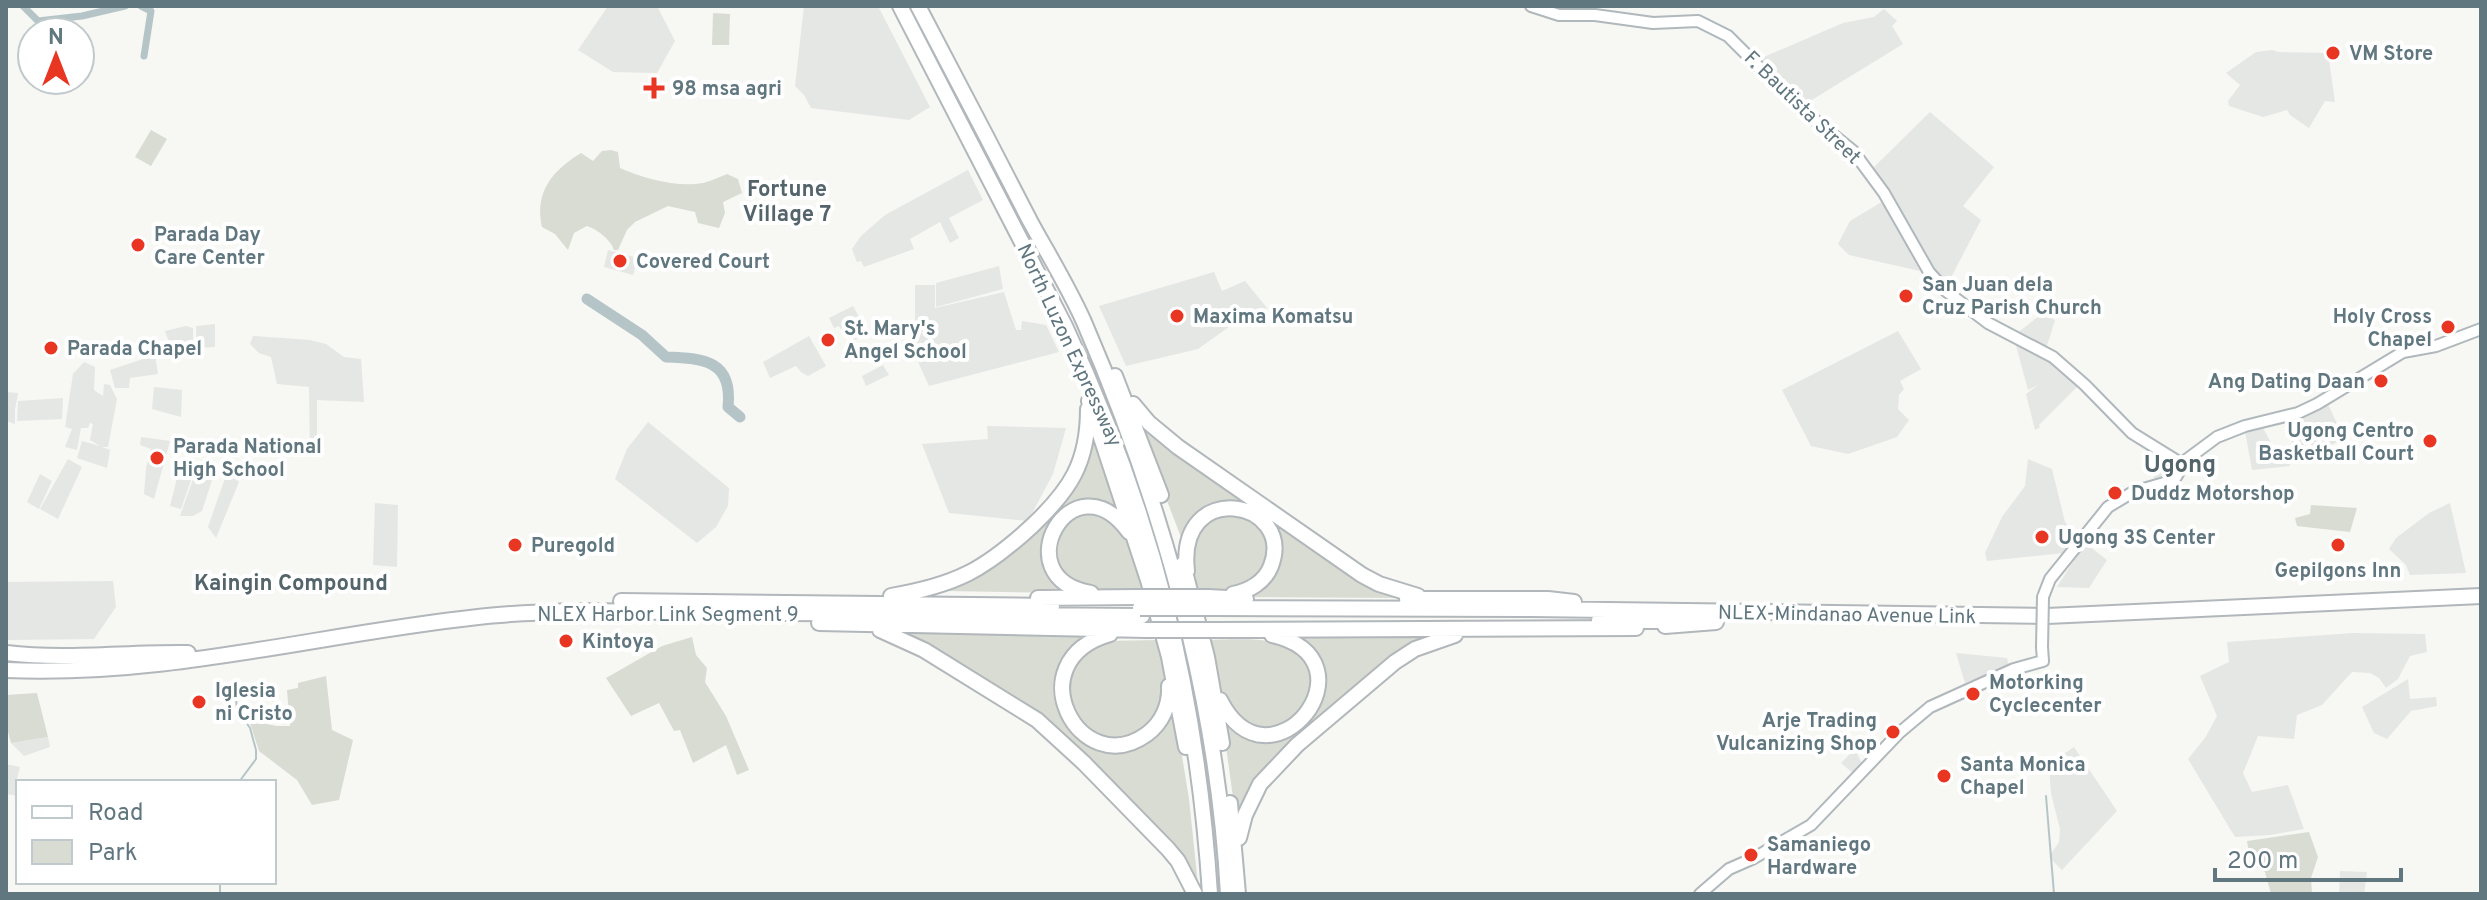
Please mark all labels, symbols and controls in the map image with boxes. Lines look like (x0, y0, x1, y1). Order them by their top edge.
north arrow (16, 16, 96, 96)
text: N (48, 25, 64, 52)
place label: VM Store (2349, 42, 2433, 68)
marker: VM Store (2324, 44, 2342, 62)
street label: F. Bautista Street (1738, 46, 1866, 171)
marker: 98 msa agri (643, 77, 665, 99)
place label: 98 msa agri (672, 77, 782, 103)
district label: Fortune Village 7 (743, 177, 831, 229)
place label: Parada Day Care Center (154, 223, 265, 272)
marker: Parada Day Care Center (129, 236, 147, 254)
street label: North Luzon Expressway (1010, 240, 1127, 452)
place label: Covered Court (636, 250, 770, 276)
marker: Covered Court (611, 252, 629, 270)
place label: San Juan dela Cruz Parish Church (1922, 273, 2102, 322)
marker: San Juan dela Cruz Parish Church (1897, 287, 1915, 305)
place label: Maxima Komatsu (1193, 305, 1353, 331)
place label: Holy Cross Chapel (2333, 305, 2432, 354)
marker: Maxima Komatsu (1168, 307, 1186, 325)
place label: St. Mary's Angel School (844, 317, 967, 366)
marker: Holy Cross Chapel (2439, 318, 2457, 336)
marker: St. Mary's Angel School (819, 331, 837, 349)
place label: Parada Chapel (67, 337, 202, 363)
marker: Parada Chapel (42, 339, 60, 357)
place label: Ang Dating Daan (2208, 370, 2365, 396)
marker: Ang Dating Daan (2372, 372, 2390, 390)
place label: Ugong Centro Basketball Court (2258, 419, 2414, 468)
marker: Ugong Centro Basketball Court (2421, 432, 2439, 450)
place label: Parada National High School (173, 435, 322, 484)
marker: Parada National High School (148, 449, 166, 467)
district label: Ugong (2144, 451, 2216, 481)
place label: Duddz Motorshop (2131, 482, 2295, 508)
marker: Duddz Motorshop (2106, 484, 2124, 502)
place label: Ugong 3S Center (2058, 526, 2216, 552)
marker: Ugong 3S Center (2033, 528, 2051, 546)
place label: Puregold (531, 534, 615, 560)
marker: Puregold (506, 536, 524, 554)
marker: Gepilgons Inn (2329, 536, 2347, 554)
place label: Gepilgons Inn (2275, 559, 2401, 585)
district label: Kaingin Compound (194, 571, 388, 598)
street label: NLEX-Mindanao Avenue Link (1718, 601, 1976, 631)
street label: NLEX Harbor Link Segment 9 (537, 603, 799, 629)
place label: Kintoya (582, 630, 654, 656)
marker: Kintoya (557, 632, 575, 650)
place label: Motorking Cyclecenter (1989, 671, 2102, 720)
place label: Iglesia ni Cristo (215, 679, 293, 728)
marker: Motorking Cyclecenter (1964, 685, 1982, 703)
marker: Iglesia ni Cristo (190, 693, 208, 711)
place label: Arje Trading Vulcanizing Shop (1716, 709, 1877, 758)
marker: Arje Trading Vulcanizing Shop (1884, 723, 1902, 741)
place label: Santa Monica Chapel (1960, 753, 2086, 802)
marker: Santa Monica Chapel (1935, 767, 1953, 785)
legend (16, 780, 276, 884)
text: Road (88, 799, 144, 829)
scale bar (2215, 832, 2401, 882)
place label: Samaniego Hardware (1767, 833, 1871, 882)
text: Park (88, 839, 138, 869)
marker: Samaniego Hardware (1742, 846, 1760, 864)
text: 200 m (2227, 847, 2298, 877)

